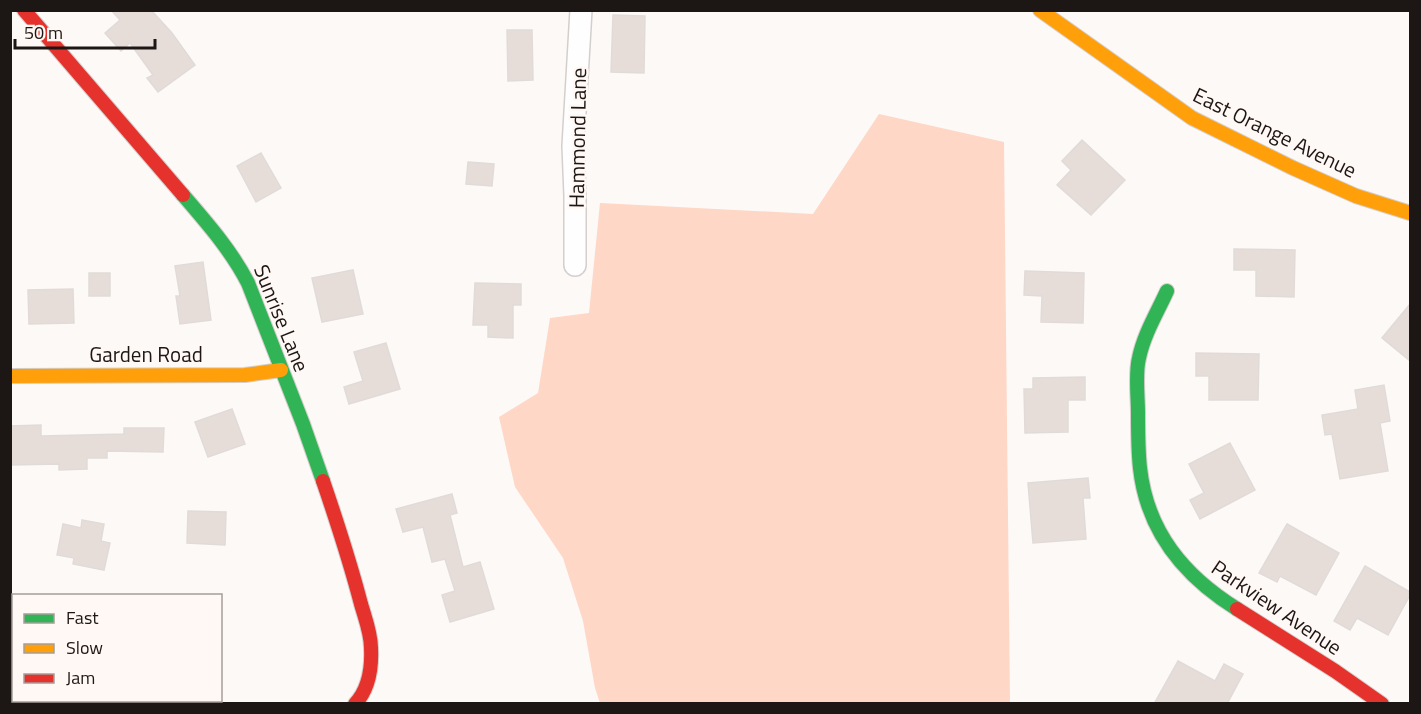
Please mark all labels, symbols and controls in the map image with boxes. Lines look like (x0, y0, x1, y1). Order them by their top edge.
scale bar (15, 12, 154, 50)
text: 50 m (24, 19, 63, 46)
street label: Hammond Lane (560, 68, 594, 208)
street label: East Orange Avenue (1188, 78, 1362, 186)
street label: Sunrise Lane (246, 260, 318, 376)
street label: Garden Road (89, 338, 203, 370)
street label: Parkview Avenue (1205, 551, 1349, 663)
legend (12, 594, 222, 702)
text: Fast (66, 604, 99, 631)
text: Slow (66, 634, 103, 661)
text: Jam (66, 664, 95, 691)

